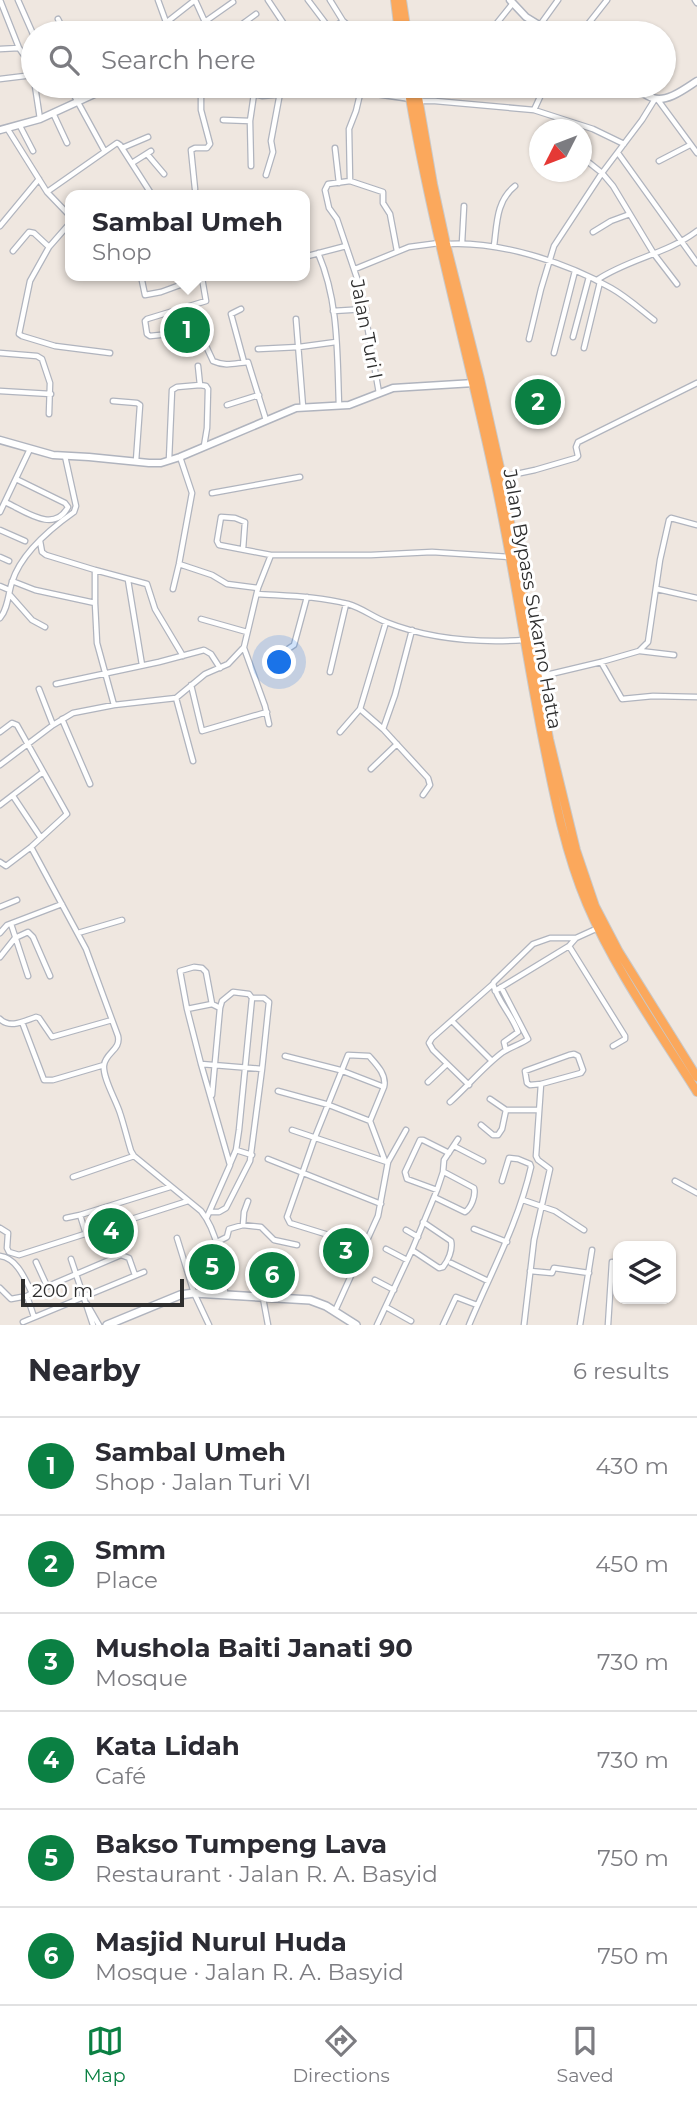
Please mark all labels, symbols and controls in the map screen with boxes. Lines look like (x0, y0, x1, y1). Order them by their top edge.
search box (21, 21, 676, 98)
icon: search (45, 41, 83, 79)
text: Search here (101, 44, 256, 76)
north arrow (529, 119, 592, 182)
popup (65, 190, 310, 281)
text: Sambal Umeh (92, 206, 283, 238)
text: Shop (92, 238, 152, 266)
street label: Jalan Turi I (345, 276, 387, 381)
pin: 1 (164, 304, 210, 356)
pin: 2 (515, 376, 561, 428)
street label: Jalan Bypass Sukarno Hatta (498, 466, 567, 731)
your location (262, 645, 296, 679)
pin: 4 (88, 1205, 134, 1257)
pin: 3 (323, 1225, 369, 1277)
pin: 5 (189, 1241, 235, 1293)
map controls (613, 1241, 676, 1304)
button: layers (613, 1241, 676, 1304)
pin: 6 (249, 1249, 295, 1301)
scale bar (21, 1276, 184, 1308)
text: 200 m (32, 1279, 93, 1302)
text: Nearby (28, 1352, 140, 1389)
text: 6 results (573, 1357, 669, 1385)
text: Sambal Umeh (95, 1436, 286, 1468)
text: 1 (46, 1452, 56, 1480)
text: 430 m (596, 1452, 669, 1480)
text: Shop · Jalan Turi VI (95, 1468, 311, 1496)
text: Smm (95, 1534, 166, 1566)
text: 2 (44, 1550, 58, 1578)
text: 450 m (595, 1550, 669, 1578)
text: Place (95, 1566, 158, 1594)
text: Mushola Baiti Janati 90 (95, 1632, 413, 1664)
text: 3 (44, 1648, 58, 1676)
text: 730 m (597, 1648, 669, 1676)
text: Mosque (95, 1664, 188, 1692)
text: Kata Lidah (95, 1730, 240, 1762)
text: 4 (43, 1746, 59, 1774)
text: 730 m (597, 1746, 669, 1774)
text: Café (95, 1762, 146, 1790)
text: Bakso Tumpeng Lava (95, 1828, 387, 1860)
text: 5 (44, 1844, 58, 1872)
text: 750 m (597, 1844, 669, 1872)
text: Restaurant · Jalan R. A. Basyid (95, 1860, 438, 1888)
text: Masjid Nurul Huda (95, 1926, 347, 1958)
text: 6 (44, 1942, 58, 1970)
text: 750 m (597, 1942, 669, 1970)
text: Mosque · Jalan R. A. Basyid (95, 1958, 404, 1986)
tab: Map (83, 2022, 126, 2087)
tab: Directions (292, 2022, 390, 2087)
tab: Saved (557, 2022, 614, 2087)

